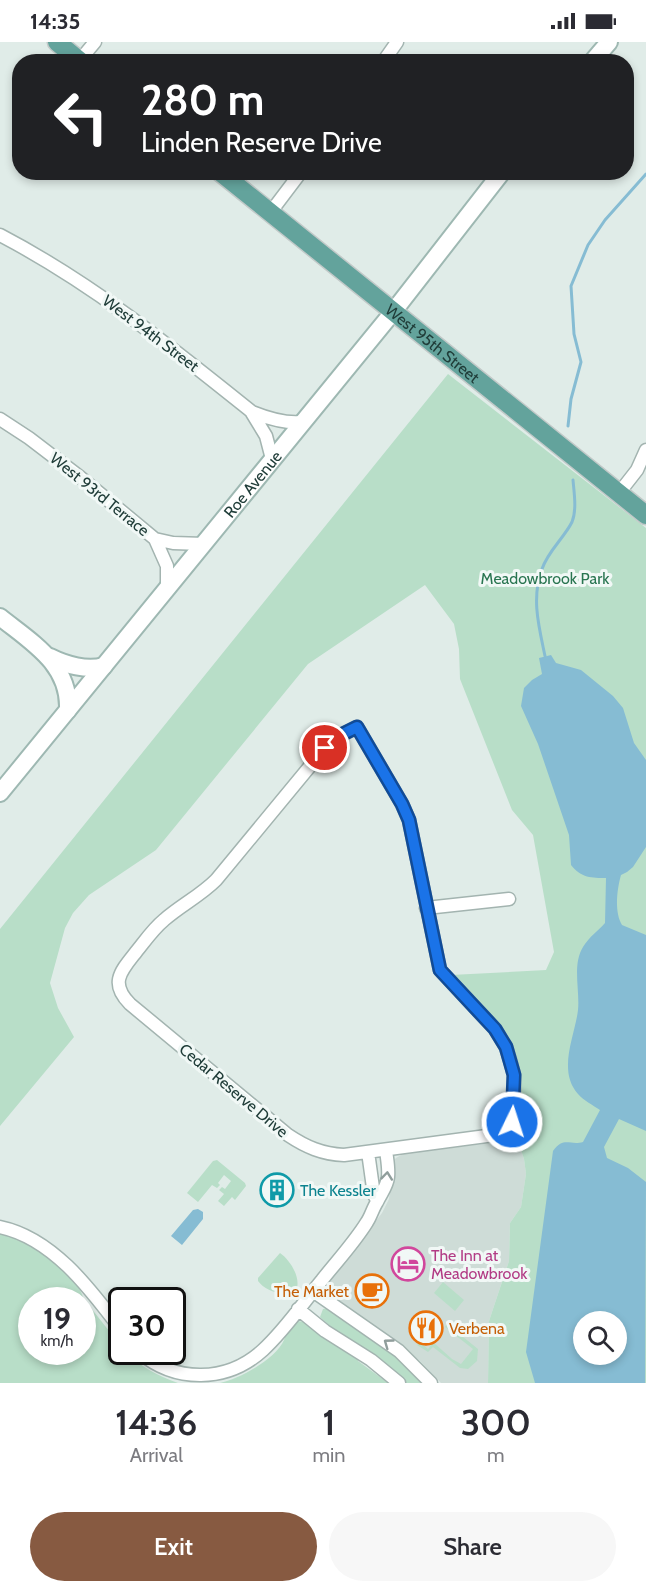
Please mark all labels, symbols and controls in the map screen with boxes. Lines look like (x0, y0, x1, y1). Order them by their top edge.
text: 14:35 (30, 8, 80, 35)
text: 280 m (141, 74, 264, 126)
icon: left (42, 78, 120, 156)
text: Linden Reserve Drive (141, 126, 382, 159)
street label: West 94th Street (99, 291, 203, 376)
street label: West 95th Street (382, 300, 484, 387)
street label: Roe Avenue (220, 447, 286, 522)
street label: West 93rd Terrace (46, 449, 153, 540)
park label: Meadowbrook Park (481, 569, 610, 588)
pin (299, 722, 350, 773)
icon: arrive (308, 731, 341, 764)
street label: Cedar Reserve Drive (176, 1039, 292, 1141)
position arrow (480, 1090, 544, 1154)
building icon: The Kessler (259, 1172, 295, 1208)
one-way arrow (380, 1172, 393, 1181)
place label: The Kessler (300, 1181, 377, 1200)
hotel icon: The Inn at Meadowbrook (390, 1246, 426, 1282)
place label: The Inn at Meadowbrook (431, 1246, 528, 1283)
cafe icon: The Market (354, 1273, 390, 1309)
place label: The Market (274, 1282, 350, 1301)
speed limit sign: 30 (108, 1287, 186, 1365)
text: 19 (43, 1300, 71, 1337)
restaurant icon: Verbena (408, 1310, 444, 1346)
map controls (573, 1311, 627, 1365)
button: search (573, 1311, 627, 1365)
place label: Verbena (449, 1319, 505, 1338)
text: km/h (41, 1332, 73, 1350)
one-way arrow (383, 1340, 394, 1351)
text: 14:36 (115, 1400, 197, 1444)
text: 1 (323, 1400, 335, 1444)
text: 300 (461, 1400, 531, 1444)
text: Arrival (130, 1443, 183, 1467)
text: min (313, 1443, 345, 1467)
text: m (487, 1443, 504, 1467)
button: Exit (30, 1512, 317, 1581)
button: Share (329, 1512, 616, 1581)

